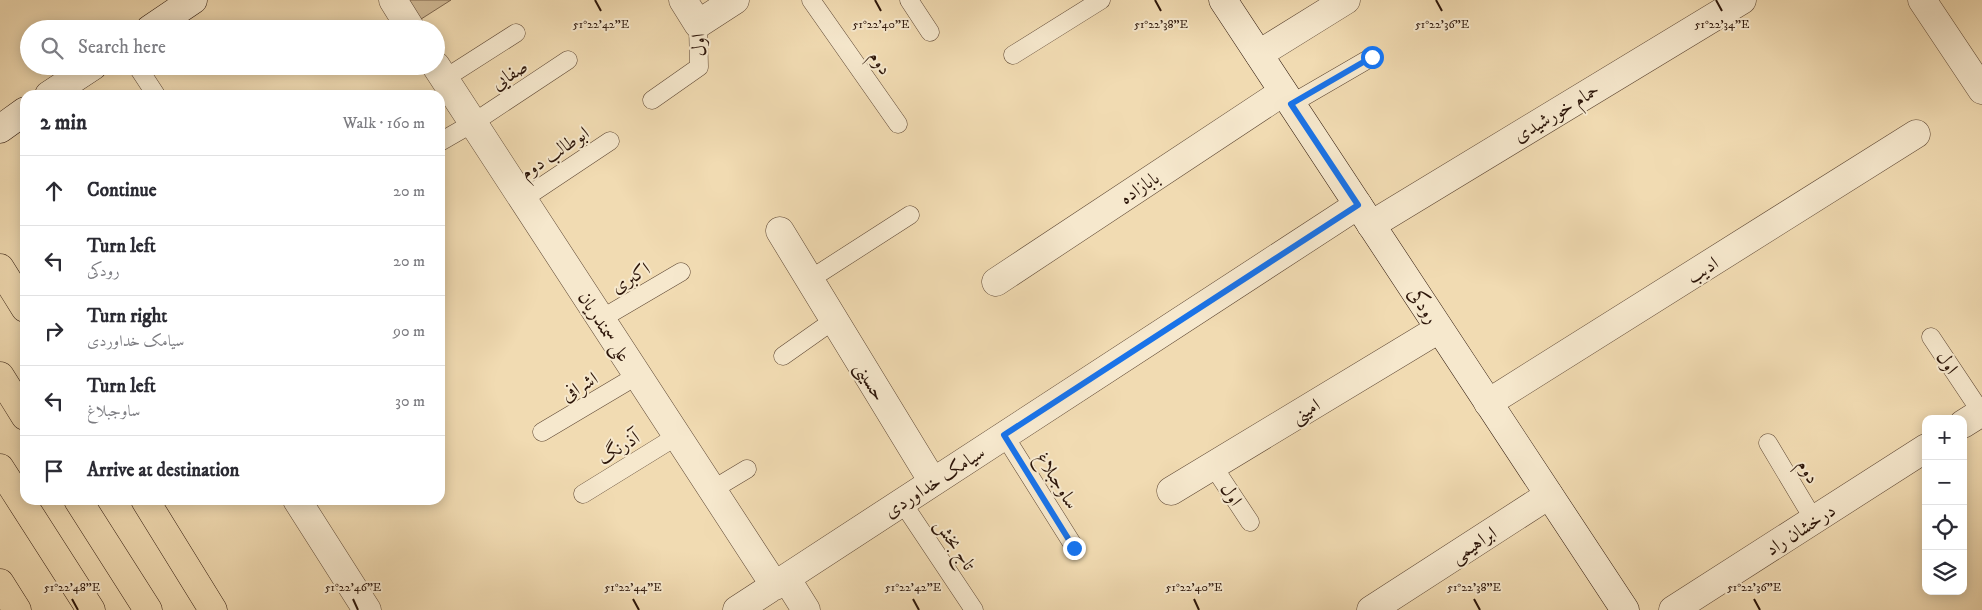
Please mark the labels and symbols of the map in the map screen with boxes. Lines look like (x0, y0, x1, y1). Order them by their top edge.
text: 51°22'42"E (573, 17, 630, 32)
text: 51°22'40"E (853, 17, 910, 32)
text: 51°22'38"E (1134, 17, 1189, 32)
text: 51°22'36"E (1415, 17, 1470, 32)
text: 51°22'34"E (1695, 17, 1750, 32)
street label: اول (687, 33, 712, 57)
street label: دوم (860, 46, 896, 82)
route start (1361, 46, 1384, 69)
street label: صفایی (487, 55, 533, 96)
street label: حمام خورشیدی (1510, 79, 1606, 151)
street label: ابوطالب دوم (516, 122, 596, 188)
street label: بابازاده (1116, 167, 1164, 210)
street label: ادیب (1683, 252, 1723, 289)
street label: اکبری (607, 258, 655, 299)
street label: رودکی (1403, 283, 1444, 328)
street label: علی سمندریان (571, 287, 635, 368)
street label: اول (1931, 347, 1963, 379)
street label: حسینی (848, 358, 890, 406)
street label: اشرافی (557, 367, 602, 407)
street label: امینی (1287, 394, 1325, 430)
street label: آذرنگ (592, 424, 646, 470)
street label: سیامک خداوردی (880, 441, 990, 523)
street label: ساوجبلاغ (1028, 448, 1083, 515)
street label: دوم (1788, 455, 1824, 490)
street label: اول (1215, 479, 1247, 511)
street label: درخشان راد (1761, 499, 1840, 561)
street label: تاج بخش (925, 515, 980, 578)
street label: ابراهیمی (1446, 522, 1502, 569)
route end (1063, 537, 1086, 560)
text: 51°22'48"E (44, 580, 101, 595)
text: 51°22'46"E (325, 580, 382, 595)
text: 51°22'44"E (604, 580, 662, 595)
text: 51°22'42"E (885, 580, 942, 595)
text: 51°22'40"E (1166, 580, 1223, 595)
text: 51°22'38"E (1447, 580, 1502, 595)
text: 51°22'36"E (1727, 580, 1782, 595)

